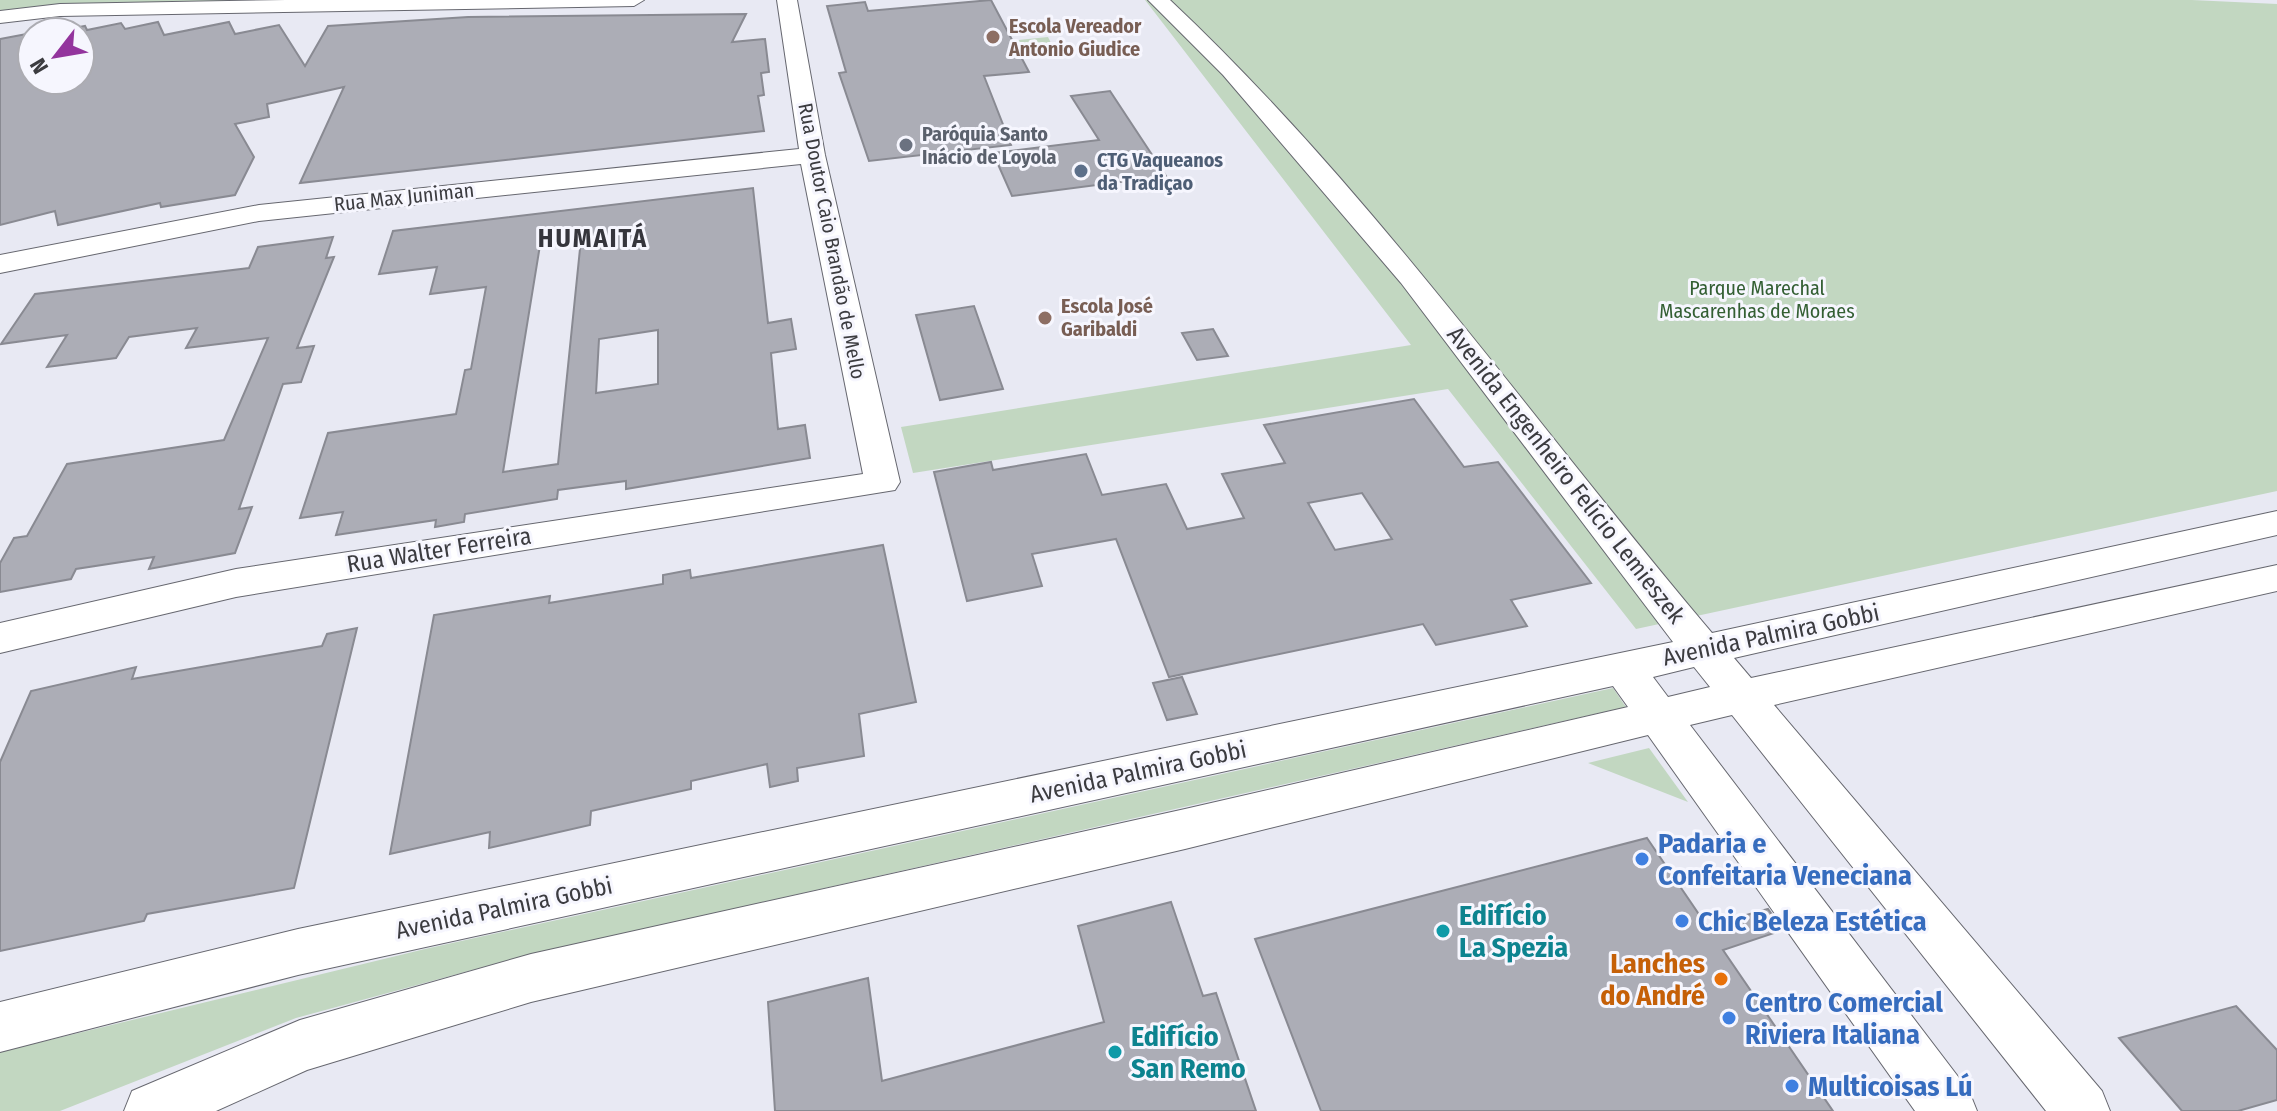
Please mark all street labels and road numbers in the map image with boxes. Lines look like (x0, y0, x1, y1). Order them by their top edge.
street label: Rua Doutor Caio Brandão de Mello (793, 101, 871, 381)
street label: Rua Max Juniman (333, 178, 475, 216)
street label: Avenida Engenheiro Felício Lemieszek (1441, 321, 1691, 630)
street label: Rua Walter Ferreira (345, 522, 533, 578)
street label: Avenida Palmira Gobbi (1660, 598, 1882, 672)
street label: Avenida Palmira Gobbi (1027, 735, 1249, 809)
street label: Avenida Palmira Gobbi (393, 871, 615, 945)

